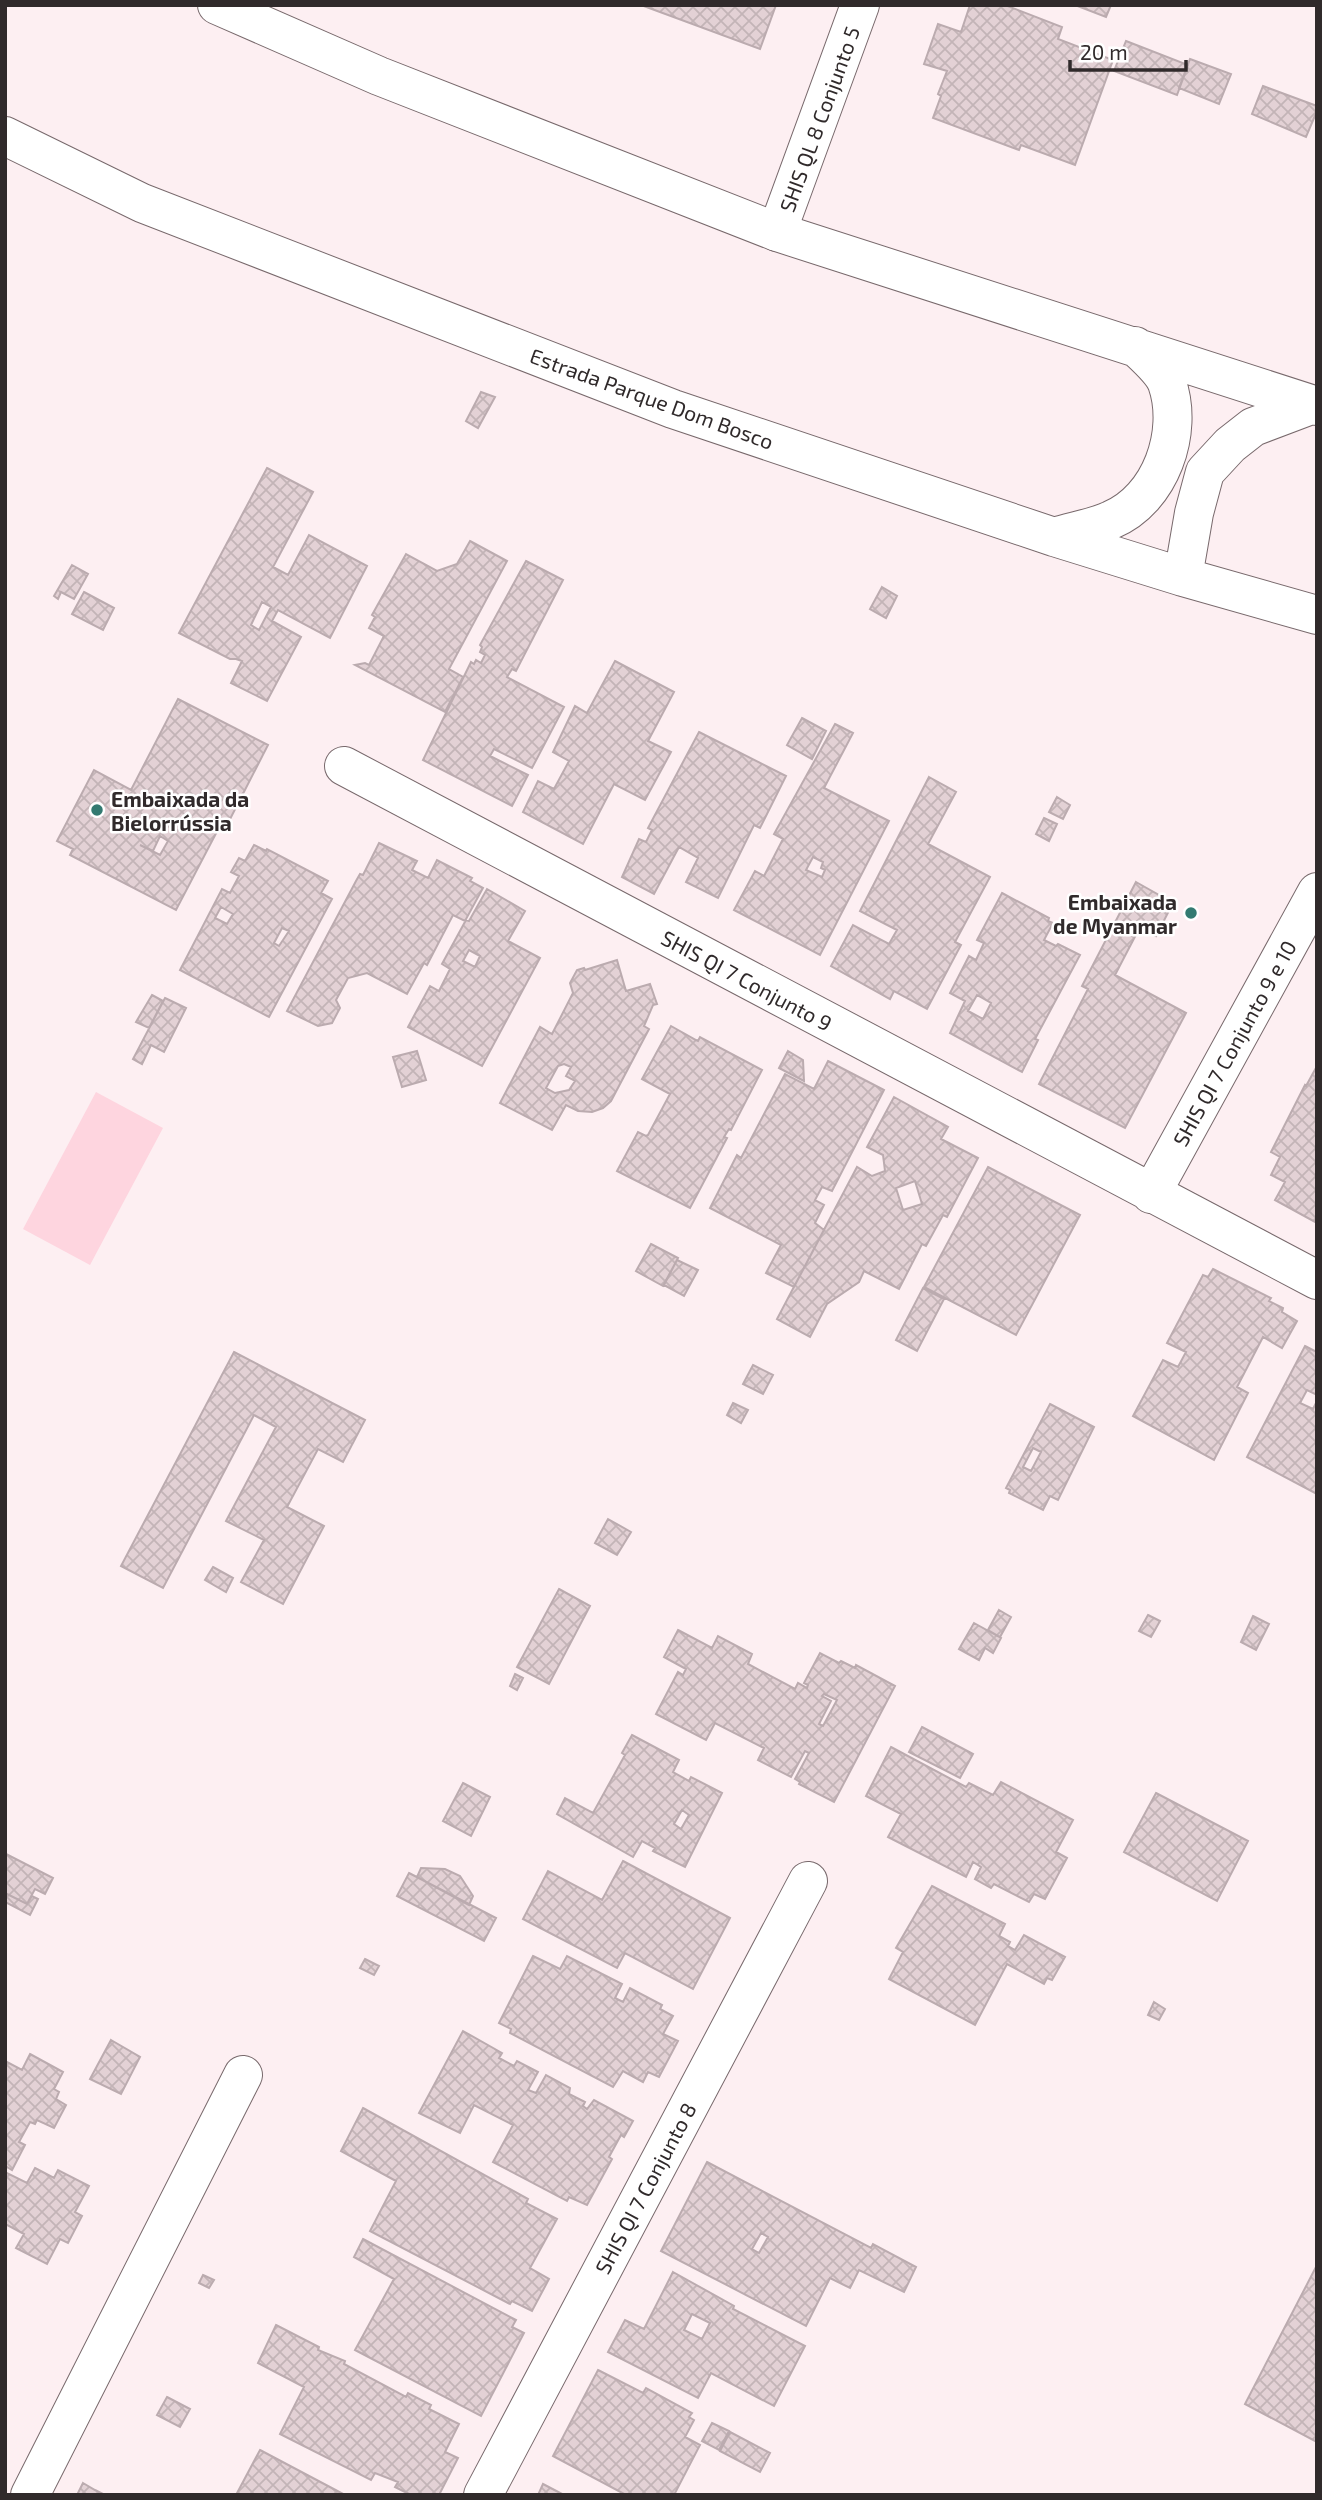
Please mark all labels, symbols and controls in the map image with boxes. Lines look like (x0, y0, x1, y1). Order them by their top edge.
street label: SHIS QL 8 Conjunto 5 (774, 23, 865, 216)
scale bar (1070, 28, 1186, 72)
text: 20 m (1080, 39, 1128, 64)
street label: Estrada Parque Dom Bosco (527, 342, 777, 454)
place label: Embaixada da Bielorrússia (111, 786, 249, 835)
marker: Embaixada da Bielorrússia (89, 802, 105, 818)
place label: Embaixada de Myanmar (1053, 889, 1177, 939)
marker: Embaixada de Myanmar (1183, 905, 1199, 921)
street label: SHIS QI 7 Conjunto 9 (657, 924, 837, 1036)
street label: SHIS QI 7 Conjunto 9 e 10 (1167, 936, 1302, 1151)
street label: SHIS QI 7 Conjunto 8 (589, 2098, 702, 2278)

